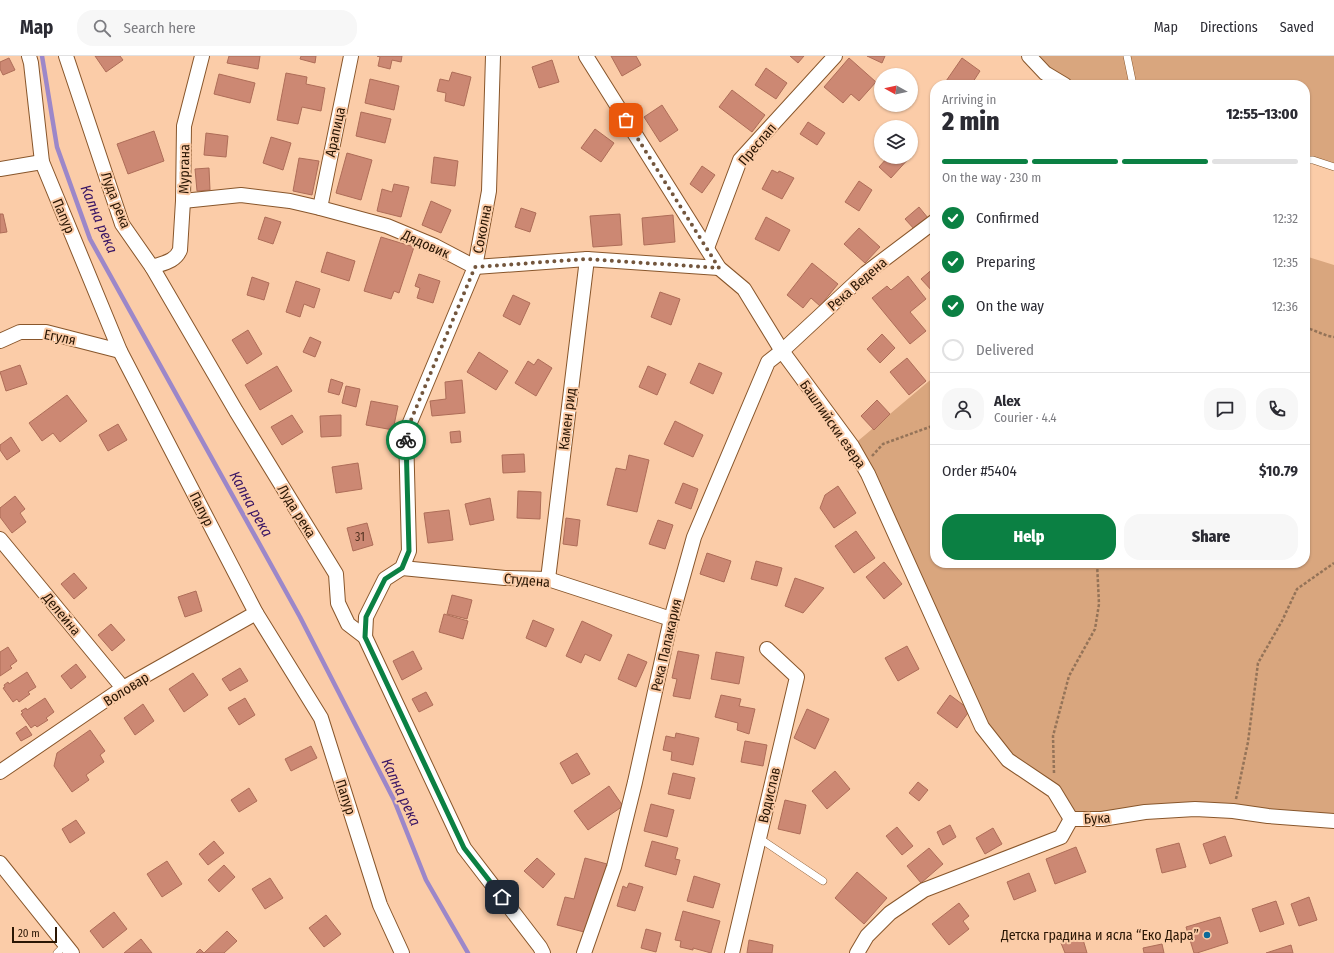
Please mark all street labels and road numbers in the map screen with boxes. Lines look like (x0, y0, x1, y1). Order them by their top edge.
street label: Арапица (322, 105, 349, 159)
street label: Преслап (735, 120, 780, 169)
street label: Мургана (176, 144, 193, 194)
street label: Луда река (97, 170, 134, 231)
street label: Папур (49, 196, 78, 236)
street label: Соколна (469, 203, 496, 255)
street label: Дядовик (398, 226, 453, 263)
street label: Река Ведена (824, 254, 891, 315)
street label: Егуля (43, 326, 77, 349)
street label: Башлийски езера (796, 377, 869, 472)
street label: Камен рид (555, 387, 580, 451)
street label: Луда река (274, 482, 320, 541)
street label: Папур (186, 489, 217, 529)
street label: Студена (503, 570, 551, 591)
street label: Делейна (38, 589, 84, 639)
street label: Река Палакария (648, 597, 685, 693)
street label: Воловар (100, 669, 152, 710)
street label: Водислав (755, 766, 784, 825)
street label: Папур (332, 777, 359, 817)
street label: Бука (1083, 809, 1111, 828)

